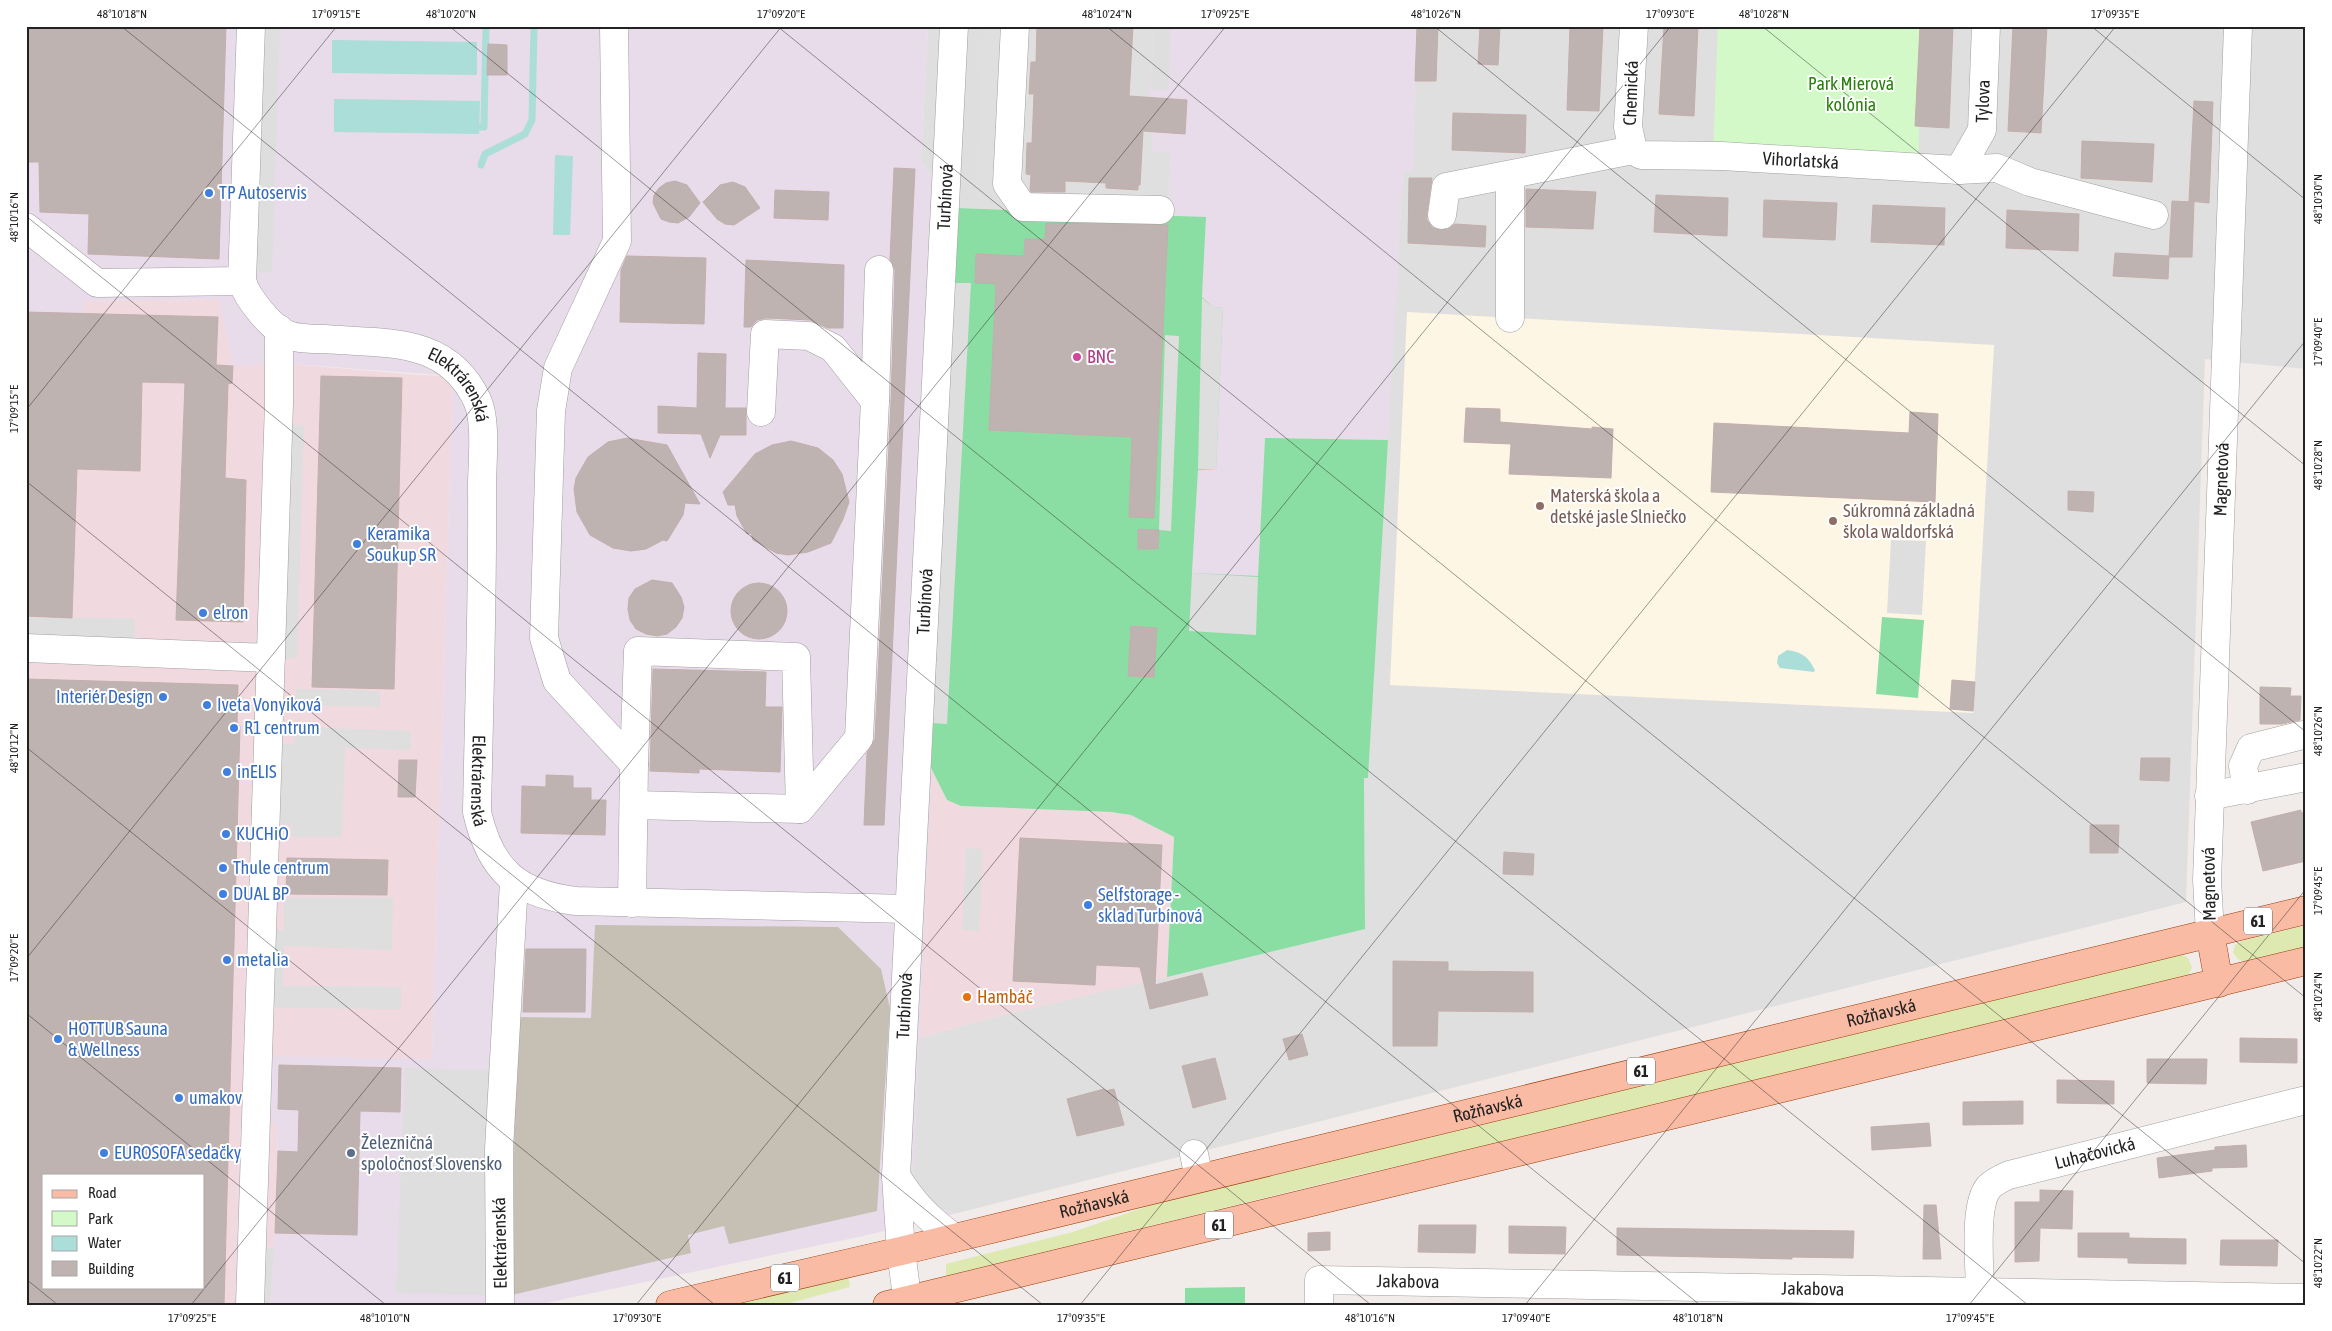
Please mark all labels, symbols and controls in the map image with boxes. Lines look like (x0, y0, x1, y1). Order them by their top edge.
text: 48°10'18"N (97, 7, 147, 21)
text: 17°09'15"E (312, 7, 360, 21)
text: 48°10'20"N (426, 7, 476, 21)
text: 17°09'20"E (757, 7, 805, 21)
text: 48°10'24"N (1082, 7, 1132, 21)
text: 17°09'25"E (1201, 7, 1249, 21)
text: 48°10'26"N (1411, 7, 1461, 21)
text: 17°09'30"E (1646, 7, 1694, 21)
text: 48°10'28"N (1739, 7, 1789, 21)
text: 17°09'35"E (2091, 7, 2139, 21)
street label: Chemická (1619, 60, 1642, 126)
park label: Park Mierová kolónia (1808, 73, 1894, 115)
street label: Tylova (1971, 79, 1994, 123)
street label: Vihorlatská (1762, 147, 1840, 173)
street label: Turbínová (933, 163, 957, 231)
text: 48°10'30"N (2311, 174, 2325, 224)
place label: TP Autoservis (219, 182, 307, 203)
marker: TP Autoservis (203, 187, 215, 199)
text: 48°10'16"N (7, 192, 21, 242)
text: 17°09'40"E (2311, 318, 2325, 366)
street label: Elektrárenská (425, 343, 493, 423)
place label: BNC (1087, 346, 1114, 367)
marker: BNC (1071, 351, 1083, 363)
text: 17°09'15"E (7, 385, 21, 433)
text: 48°10'28"N (2311, 440, 2325, 490)
street label: Magnetová (2209, 442, 2233, 517)
place label: Materská škola a detské jasle Slniečko (1550, 485, 1687, 527)
marker: Materská škola a detské jasle Slniečko (1534, 500, 1546, 512)
place label: Súkromná základná škola waldorfská (1843, 500, 1975, 542)
marker: Súkromná základná škola waldorfská (1827, 515, 1839, 527)
place label: Keramika Soukup SR (367, 523, 436, 565)
marker: Keramika Soukup SR (351, 538, 363, 550)
street label: Turbínová (912, 568, 937, 635)
place label: elron (213, 602, 248, 623)
marker: elron (197, 607, 209, 619)
place label: Interiér Design (56, 686, 153, 707)
marker: Interiér Design (157, 691, 169, 703)
place label: Iveta Vonyiková (217, 694, 322, 715)
marker: Iveta Vonyiková (201, 699, 213, 711)
text: 48°10'26"N (2311, 706, 2325, 756)
place label: R1 centrum (244, 717, 320, 738)
marker: R1 centrum (228, 722, 240, 734)
text: 48°10'12"N (7, 723, 21, 773)
street label: Elektrárenská (467, 735, 491, 829)
place label: inELIS (237, 761, 277, 782)
marker: inELIS (221, 766, 233, 778)
place label: KUCHiO (236, 823, 289, 844)
marker: KUCHiO (220, 828, 232, 840)
street label: Magnetová (2197, 847, 2220, 921)
place label: Thule centrum (233, 857, 329, 878)
marker: Thule centrum (217, 862, 229, 874)
text: 17°09'45"E (2311, 867, 2325, 915)
place label: DUAL BP (233, 883, 289, 904)
place label: Selfstorage - sklad Turbínová (1098, 884, 1203, 926)
marker: DUAL BP (217, 888, 229, 900)
marker: Selfstorage - sklad Turbínová (1082, 899, 1094, 911)
road number: 61 (2244, 908, 2272, 934)
text: 17°09'20"E (7, 934, 21, 982)
place label: metalia (237, 949, 289, 970)
marker: metalia (221, 954, 233, 966)
street label: Turbínová (892, 972, 916, 1039)
text: 48°10'24"N (2311, 972, 2325, 1022)
place label: Hambáč (977, 986, 1033, 1007)
marker: Hambáč (961, 991, 973, 1003)
street label: Rožňavská (1844, 994, 1918, 1031)
place label: HOTTUB Sauna & Wellness (68, 1018, 168, 1060)
marker: HOTTUB Sauna & Wellness (52, 1033, 64, 1045)
road number: 61 (1627, 1058, 1655, 1084)
place label: umakov (189, 1087, 242, 1108)
street label: Rožňavská (1451, 1090, 1525, 1127)
marker: umakov (173, 1092, 185, 1104)
place label: Železničná spoločnosť Slovensko (361, 1132, 502, 1174)
street label: Luhačovická (2052, 1133, 2137, 1173)
place label: EUROSOFA sedačky (114, 1142, 241, 1163)
marker: EUROSOFA sedačky (98, 1147, 110, 1159)
marker: Železničná spoločnosť Slovensko (345, 1147, 357, 1159)
legend (42, 1174, 205, 1288)
text: Road (88, 1184, 117, 1201)
street label: Rožňavská (1057, 1185, 1131, 1222)
street label: Elektrárenská (488, 1197, 511, 1289)
text: Park (88, 1210, 113, 1227)
road number: 61 (1205, 1212, 1233, 1238)
text: Water (88, 1234, 121, 1251)
text: 48°10'22"N (2311, 1238, 2325, 1288)
text: Building (88, 1260, 134, 1277)
road number: 61 (771, 1264, 799, 1292)
street label: Jakabova (1376, 1270, 1440, 1292)
street label: Jakabova (1781, 1277, 1845, 1300)
text: 17°09'25"E (168, 1311, 216, 1325)
text: 48°10'10"N (360, 1311, 410, 1325)
text: 17°09'30"E (613, 1311, 661, 1325)
text: 17°09'35"E (1057, 1311, 1105, 1325)
text: 48°10'16"N (1345, 1311, 1395, 1325)
text: 17°09'40"E (1502, 1311, 1550, 1325)
text: 48°10'18"N (1673, 1311, 1723, 1325)
text: 17°09'45"E (1946, 1311, 1994, 1325)

